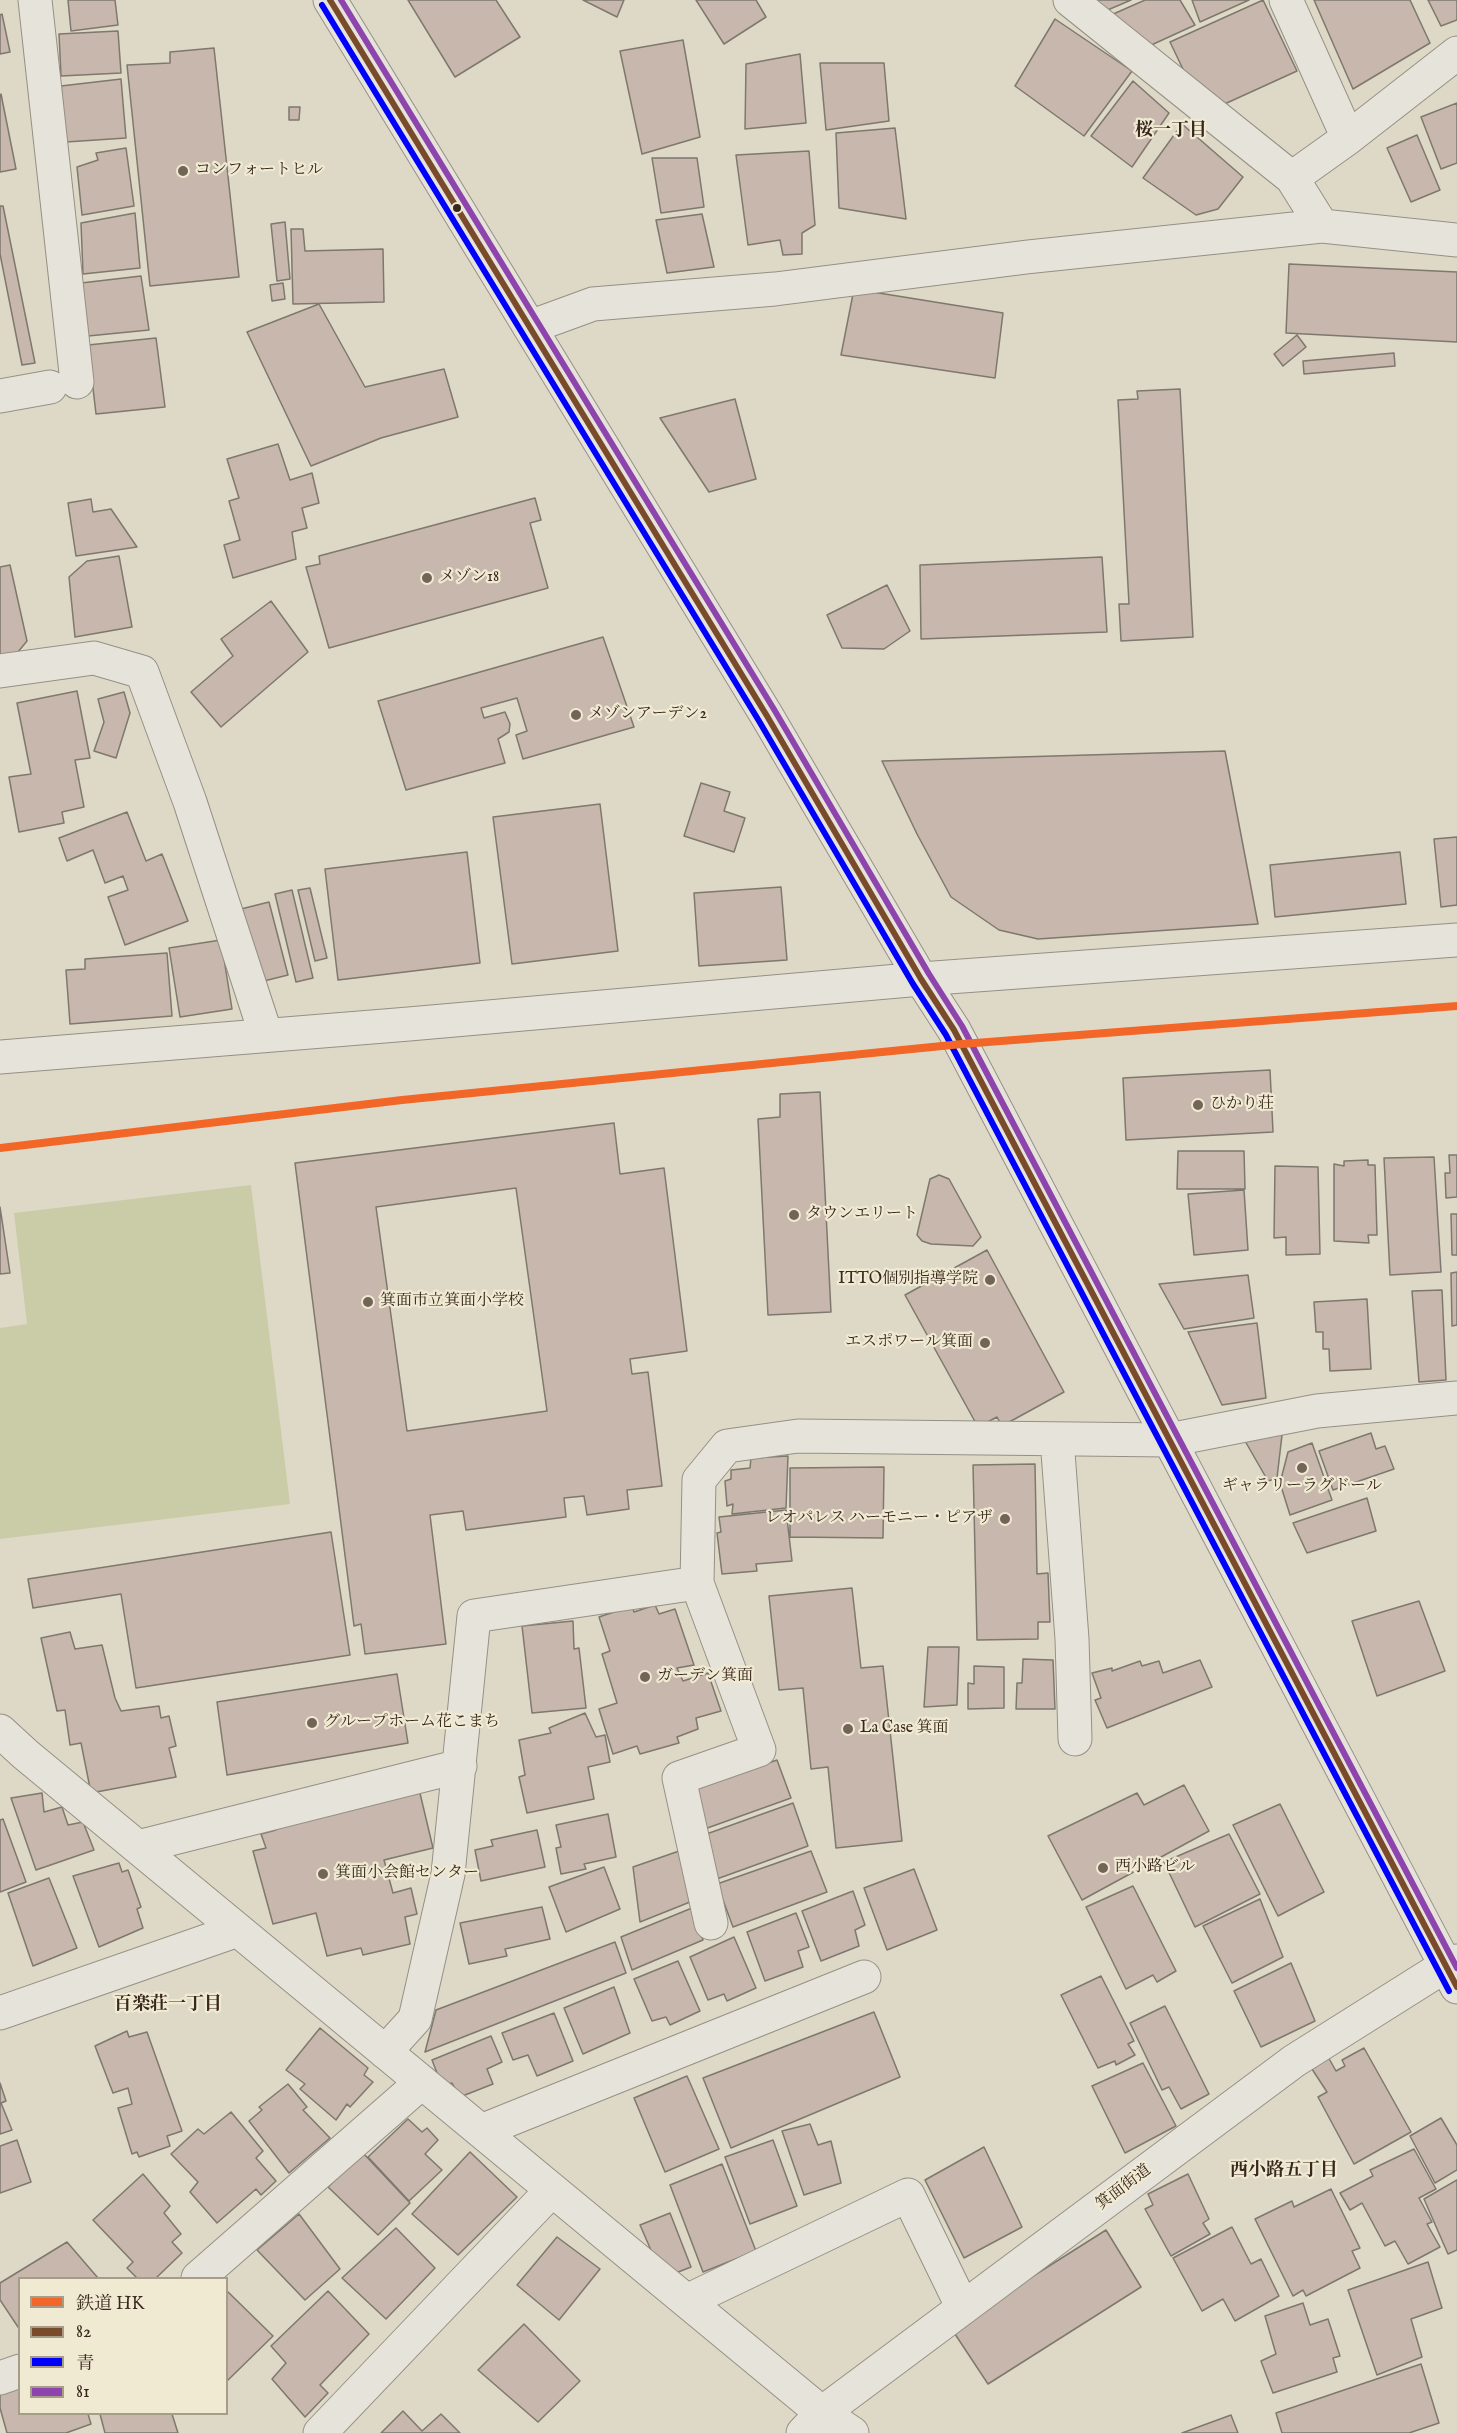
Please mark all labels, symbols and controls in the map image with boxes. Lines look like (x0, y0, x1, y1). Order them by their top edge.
district label: 桜一丁目 (1135, 120, 1207, 142)
place label: コンフォートヒル (195, 161, 323, 181)
marker: コンフォートヒル (176, 164, 190, 178)
unlabelled marker (451, 202, 463, 214)
place label: メゾン18 (439, 568, 499, 588)
marker: メゾン18 (420, 571, 434, 585)
place label: メゾンアーデン2 (588, 705, 707, 725)
marker: メゾンアーデン2 (569, 708, 583, 722)
place label: ひかり荘 (1210, 1095, 1274, 1115)
marker: ひかり荘 (1191, 1098, 1205, 1112)
place label: タウンエリート (806, 1205, 918, 1225)
marker: タウンエリート (787, 1208, 801, 1222)
place label: ITTO個別指導学院 (838, 1270, 978, 1290)
marker: ITTO個別指導学院 (983, 1273, 997, 1287)
place label: 箕面市立箕面小学校 (380, 1292, 524, 1312)
marker: 箕面市立箕面小学校 (361, 1295, 375, 1309)
place label: エスポワール箕面 (845, 1333, 973, 1353)
marker: エスポワール箕面 (978, 1336, 992, 1350)
marker: ギャラリーラグドール (1295, 1461, 1309, 1475)
place label: ギャラリーラグドール (1222, 1477, 1382, 1497)
place label: レオパレス ハーモニー・ピアザ (766, 1509, 993, 1529)
marker: レオパレス ハーモニー・ピアザ (998, 1512, 1012, 1526)
place label: ガーデン箕面 (657, 1667, 753, 1687)
marker: ガーデン箕面 (638, 1670, 652, 1684)
place label: グループホーム花こまち (324, 1713, 500, 1733)
marker: グループホーム花こまち (305, 1716, 319, 1730)
place label: La Case 箕面 (860, 1719, 949, 1739)
marker: La Case 箕面 (841, 1722, 855, 1736)
place label: 西小路ビル (1115, 1858, 1195, 1878)
marker: 西小路ビル (1096, 1861, 1110, 1875)
place label: 箕面小会館センター (335, 1864, 479, 1884)
marker: 箕面小会館センター (316, 1867, 330, 1881)
district label: 百楽荘一丁目 (114, 1994, 222, 2016)
district label: 西小路五丁目 (1230, 2160, 1338, 2182)
street label: 箕面街道 (1093, 2161, 1155, 2215)
legend (18, 2277, 228, 2415)
text: 鉄道 HK (76, 2293, 144, 2316)
text: 82 (76, 2321, 92, 2344)
text: 青 (76, 2353, 94, 2376)
text: 81 (76, 2381, 90, 2404)

